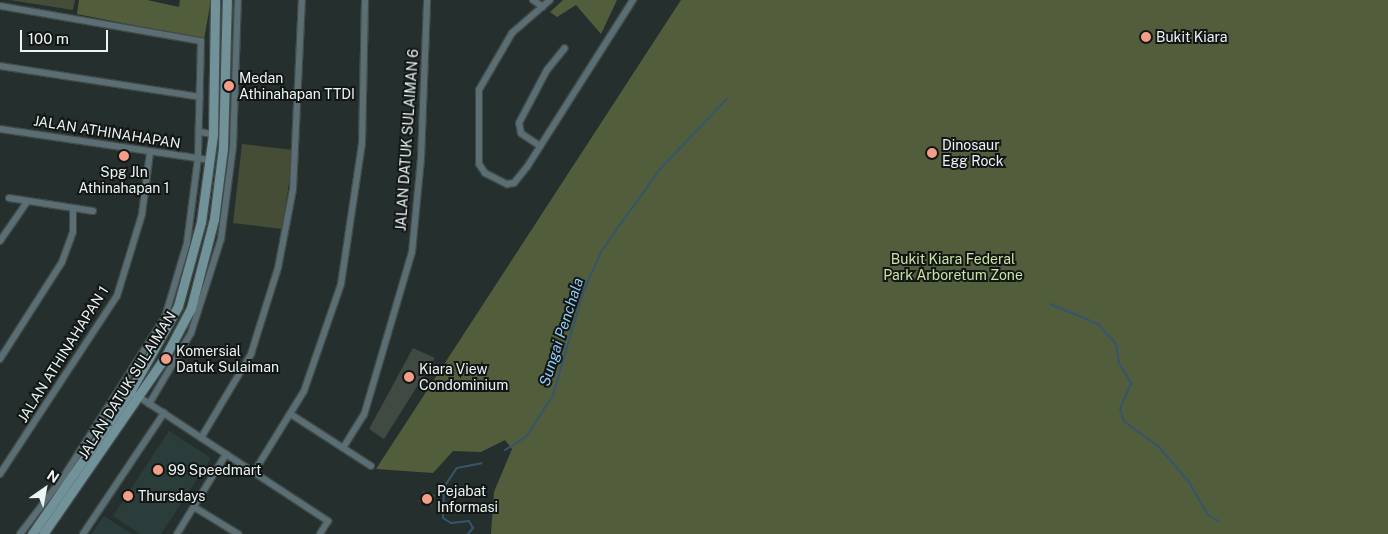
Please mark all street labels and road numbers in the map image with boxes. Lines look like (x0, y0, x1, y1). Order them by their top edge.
street label: JALAN DATUK SULAIMAN 6 (392, 48, 422, 232)
street label: JALAN ATHINAHAPAN (32, 112, 182, 152)
street label: JALAN ATHINAHAPAN 1 (14, 283, 112, 425)
street label: JALAN DATUK SULAIMAN (75, 308, 179, 462)

